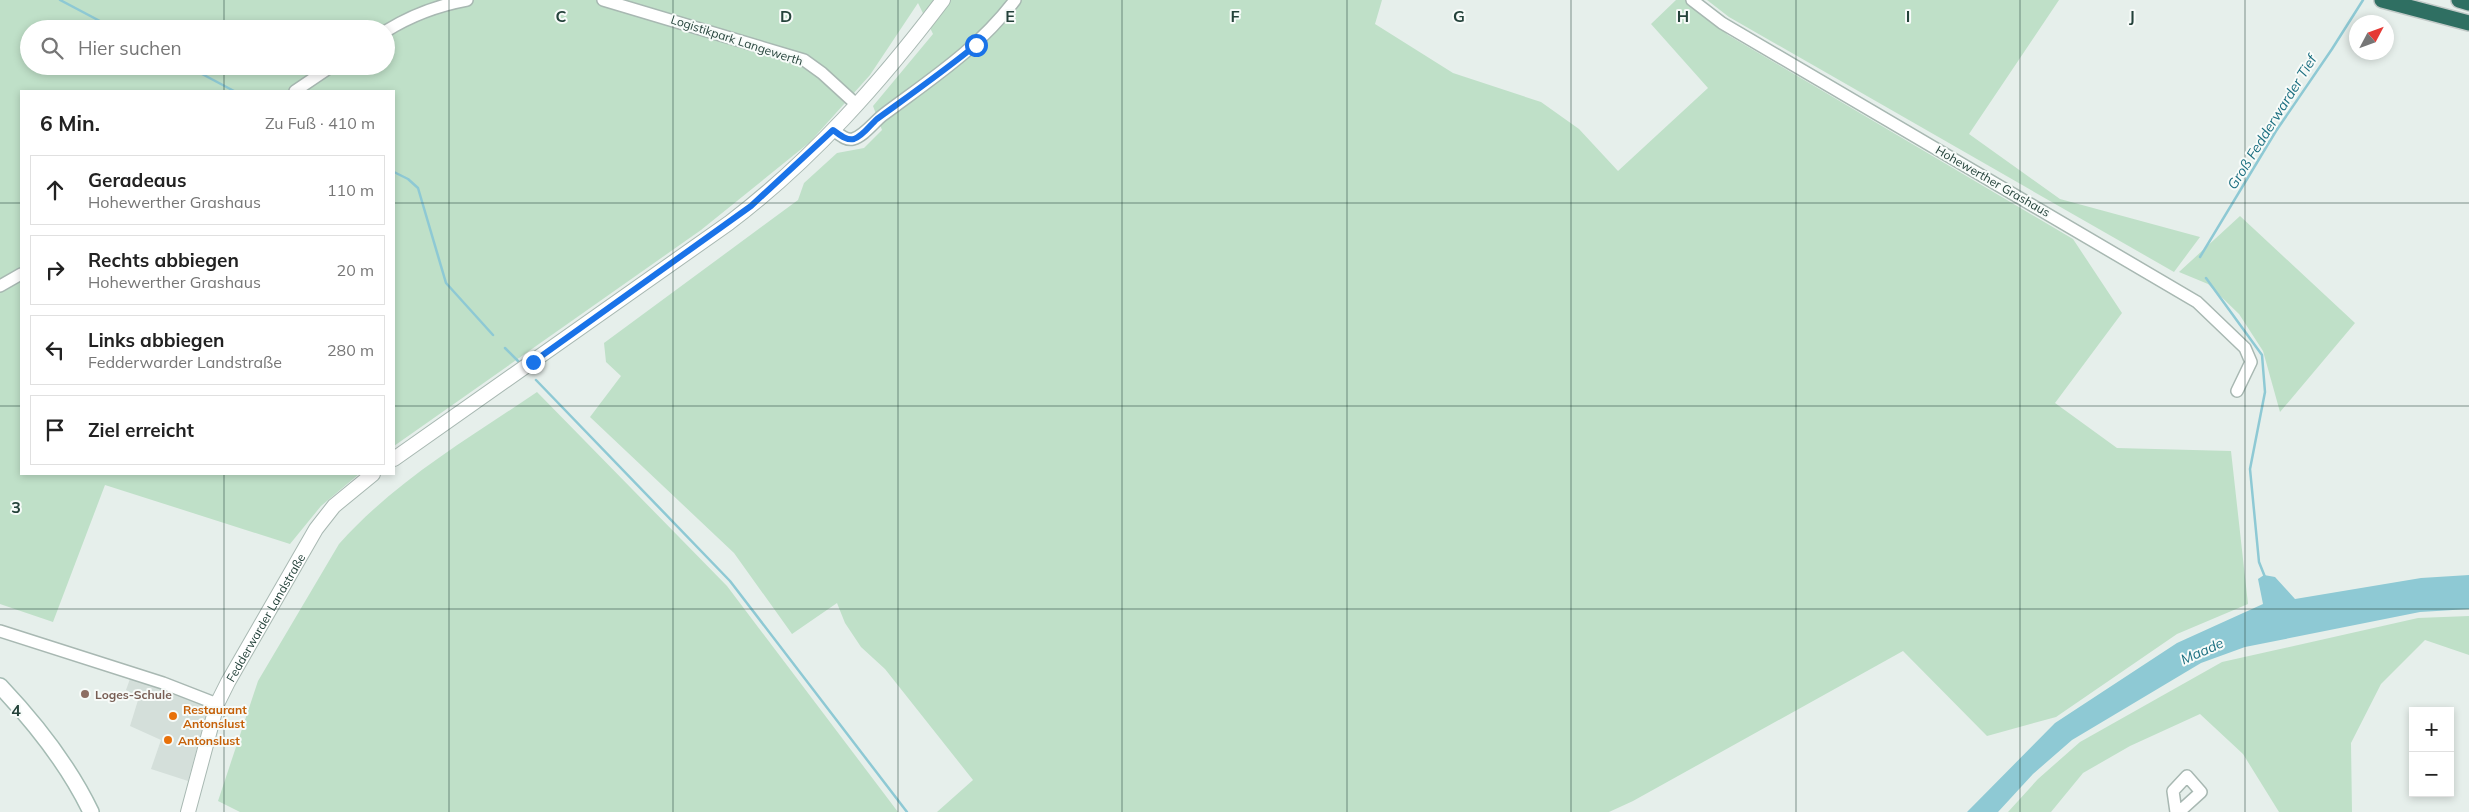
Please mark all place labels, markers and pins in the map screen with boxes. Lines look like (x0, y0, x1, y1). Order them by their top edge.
place label: Loges-Schule (95, 687, 172, 702)
marker: Loges-Schule (79, 688, 91, 700)
place label: Restaurant Antonslust (183, 702, 247, 731)
marker: Restaurant Antonslust (167, 710, 179, 722)
place label: Antonslust (178, 733, 240, 748)
marker: Antonslust (162, 734, 174, 746)

